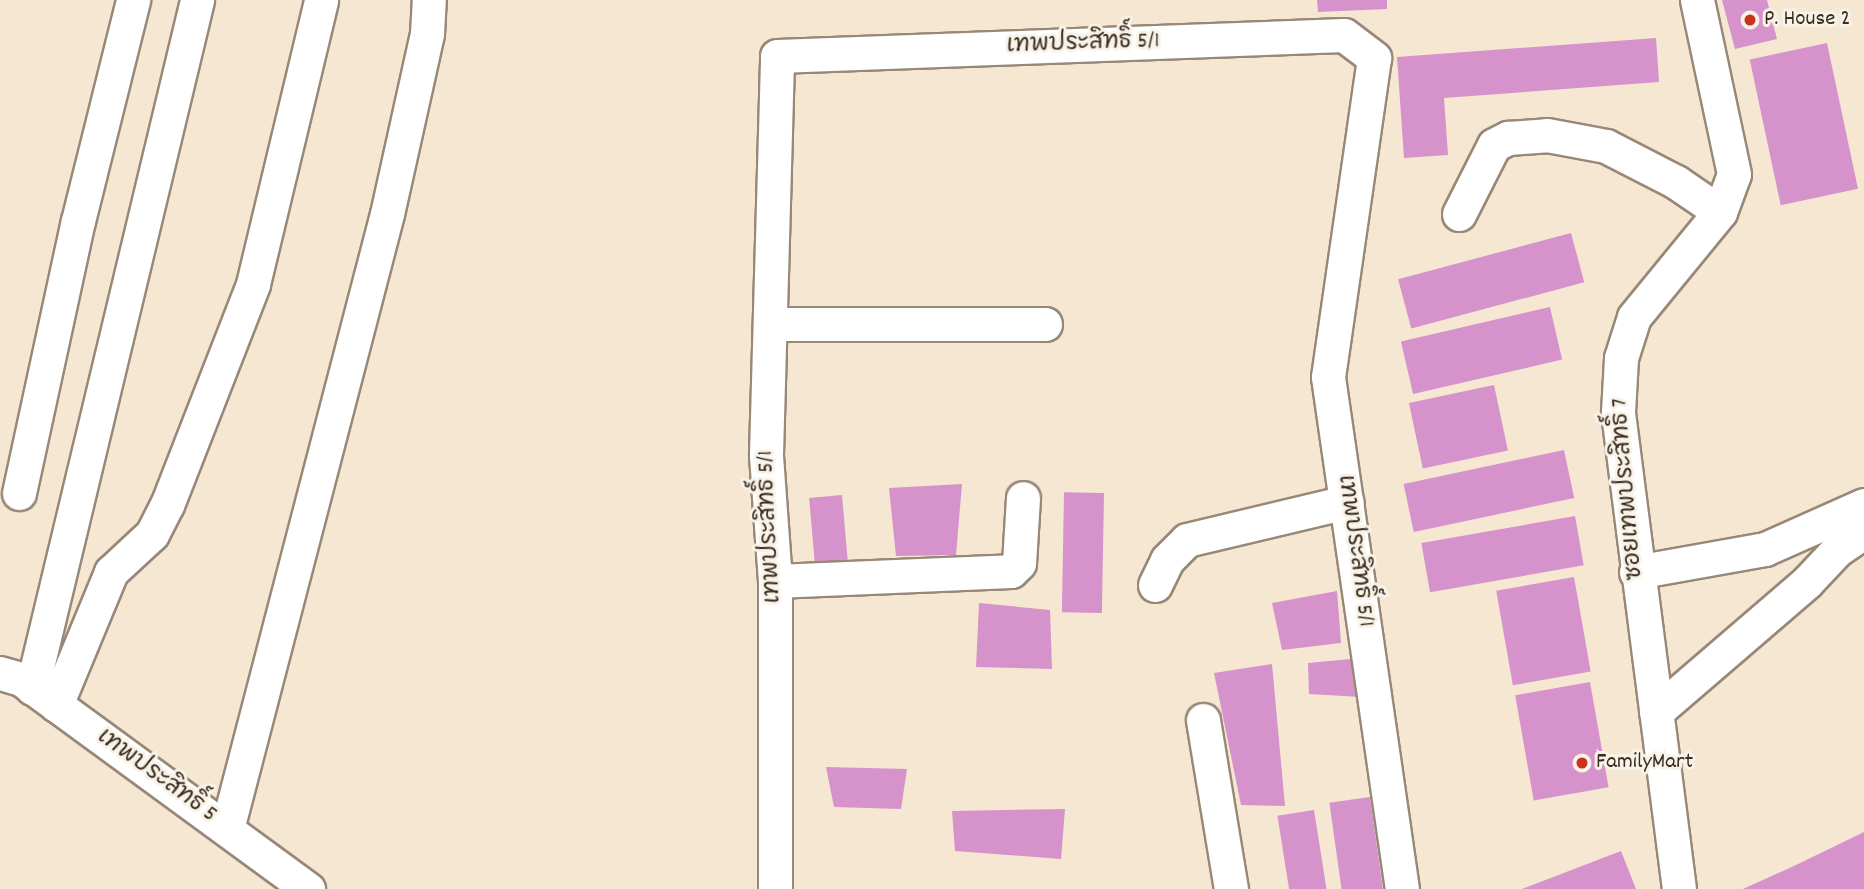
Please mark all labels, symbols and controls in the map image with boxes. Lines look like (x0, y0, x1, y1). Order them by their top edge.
place label: P. House 2 (1764, 6, 1851, 34)
marker: P. House 2 (1742, 12, 1758, 28)
street label: เทพประสิทธิ์ 5/1 (1006, 29, 1160, 61)
street label: ซอยเทพประสิทธิ์ 7 (1607, 397, 1651, 581)
street label: เทพประสิทธิ์ 5/1 (753, 450, 789, 604)
street label: เทพประสิทธิ์ 5/1 (1330, 473, 1378, 629)
street label: เทพประสิทธิ์ 5 (91, 724, 221, 830)
place label: FamilyMart (1596, 749, 1693, 777)
marker: FamilyMart (1574, 755, 1590, 771)

